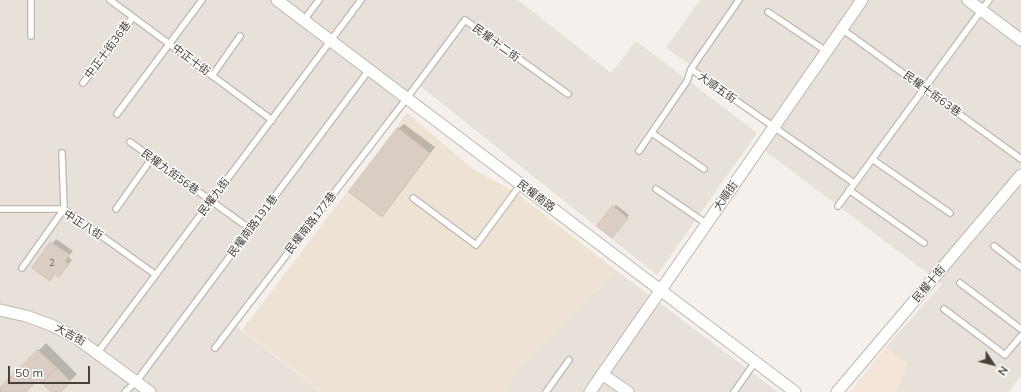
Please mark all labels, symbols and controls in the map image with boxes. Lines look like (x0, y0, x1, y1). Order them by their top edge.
street label: 中正十街36巷 (82, 19, 134, 81)
street label: 民權十二街 (470, 21, 522, 65)
street label: 中正十街 (169, 41, 213, 79)
street label: 民權十街63巷 (901, 69, 963, 119)
street label: 大順五街 (695, 70, 739, 106)
street label: 民權九街56巷 (139, 147, 201, 197)
street label: 民權九街 (195, 175, 233, 219)
street label: 民權南路 (514, 177, 558, 215)
street label: 大順街 (711, 179, 741, 213)
street label: 民權南路177巷 (283, 189, 339, 257)
street label: 民權南路191巷 (225, 192, 281, 260)
street label: 中正八街 (61, 207, 105, 243)
house number: 2 (49, 258, 55, 268)
street label: 民權十街 (910, 263, 948, 305)
street label: 大吉街 (52, 321, 88, 349)
north arrow (973, 344, 1013, 384)
scale bar (10, 358, 92, 384)
text: N (995, 363, 1011, 378)
text: 50 m (15, 365, 43, 380)

